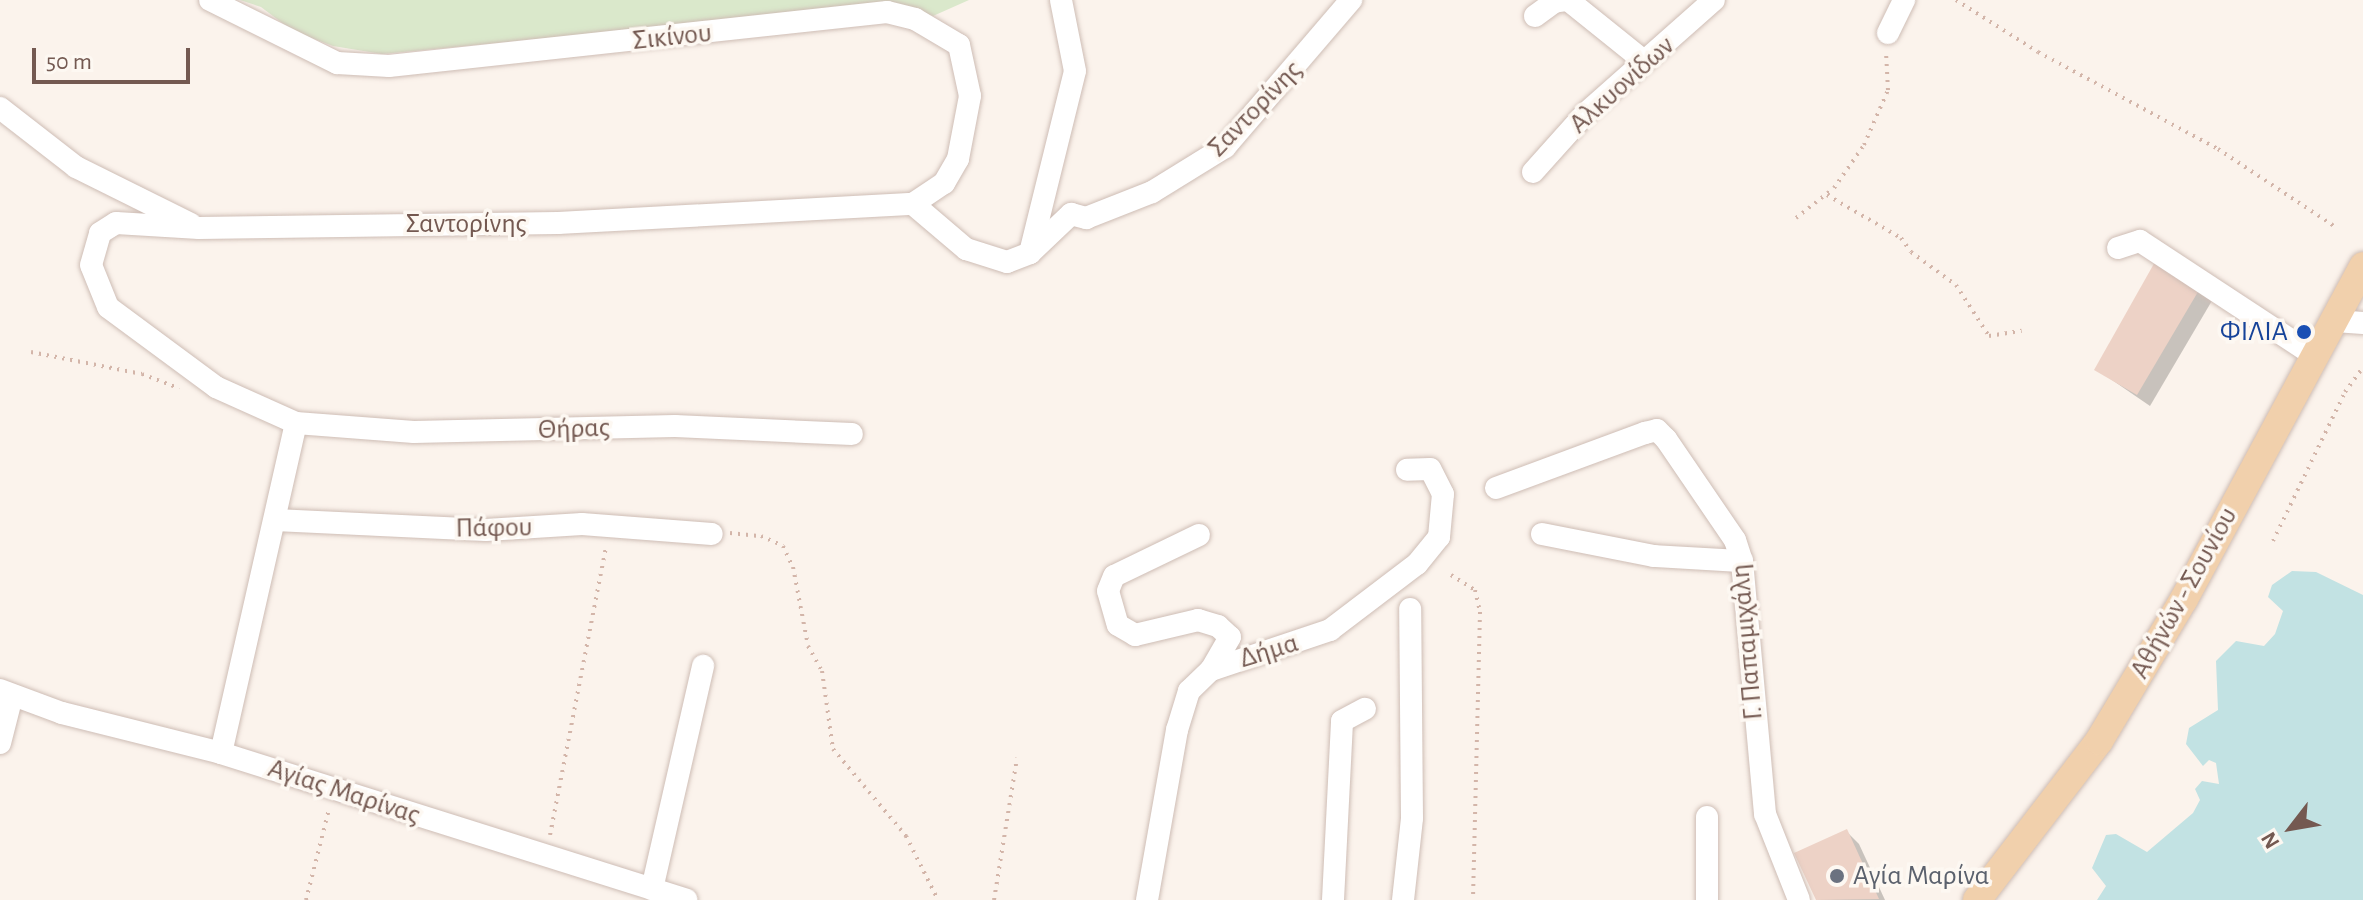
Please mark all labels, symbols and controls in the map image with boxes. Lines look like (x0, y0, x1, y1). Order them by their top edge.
street label: Σικίνου (631, 16, 713, 58)
street label: Αλκυονίδων (1562, 29, 1682, 141)
scale bar (36, 32, 194, 82)
text: 50 m (46, 50, 92, 74)
street label: Σαντορίνης (1201, 54, 1309, 164)
street label: Σαντορίνης (405, 207, 527, 241)
place label: ΦΙΛΙΑ (2220, 315, 2288, 349)
marker: ΦΙΛΙΑ (2295, 323, 2313, 341)
street label: Θήρας (538, 411, 610, 447)
street label: Αθήνών - Σουνίου (2123, 501, 2245, 685)
street label: Πάφου (455, 511, 533, 545)
street label: Γ. Παπαμιχάλη (1723, 563, 1771, 721)
street label: Δήμα (1235, 626, 1303, 676)
street label: Αγίας Μαρίνας (264, 752, 424, 832)
north arrow (2251, 788, 2331, 868)
text: N (2257, 828, 2284, 853)
place label: Αγία Μαρίνα (1853, 859, 1989, 893)
marker: Αγία Μαρίνα (1828, 867, 1846, 885)

